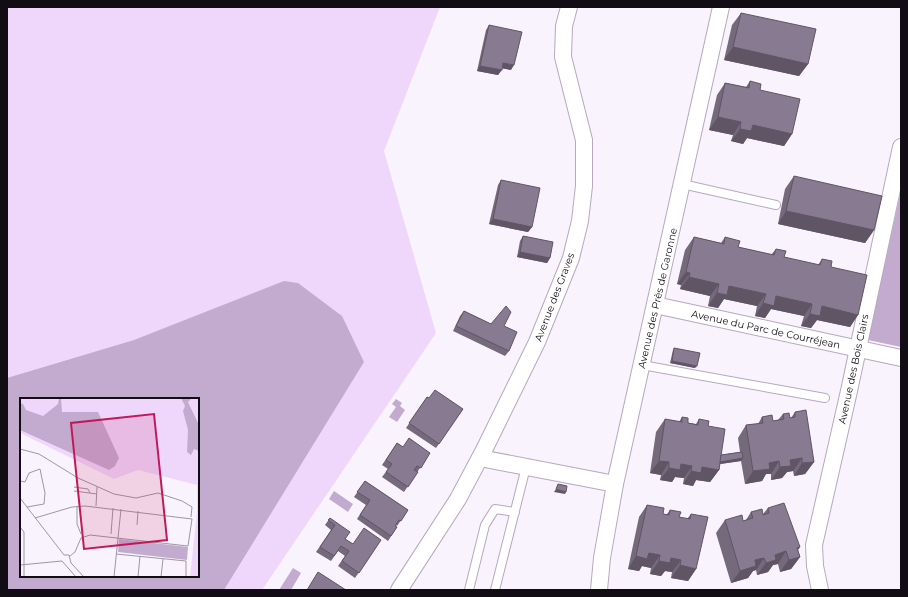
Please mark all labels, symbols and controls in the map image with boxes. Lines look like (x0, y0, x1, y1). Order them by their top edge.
street label: Avenue des Près de Garonne (635, 227, 680, 370)
street label: Avenue des Graves (532, 251, 577, 343)
street label: Avenue du Parc de Courréjean (690, 307, 842, 352)
street label: Avenue des Bois Clairs (835, 313, 872, 425)
inset map (20, 398, 199, 577)

